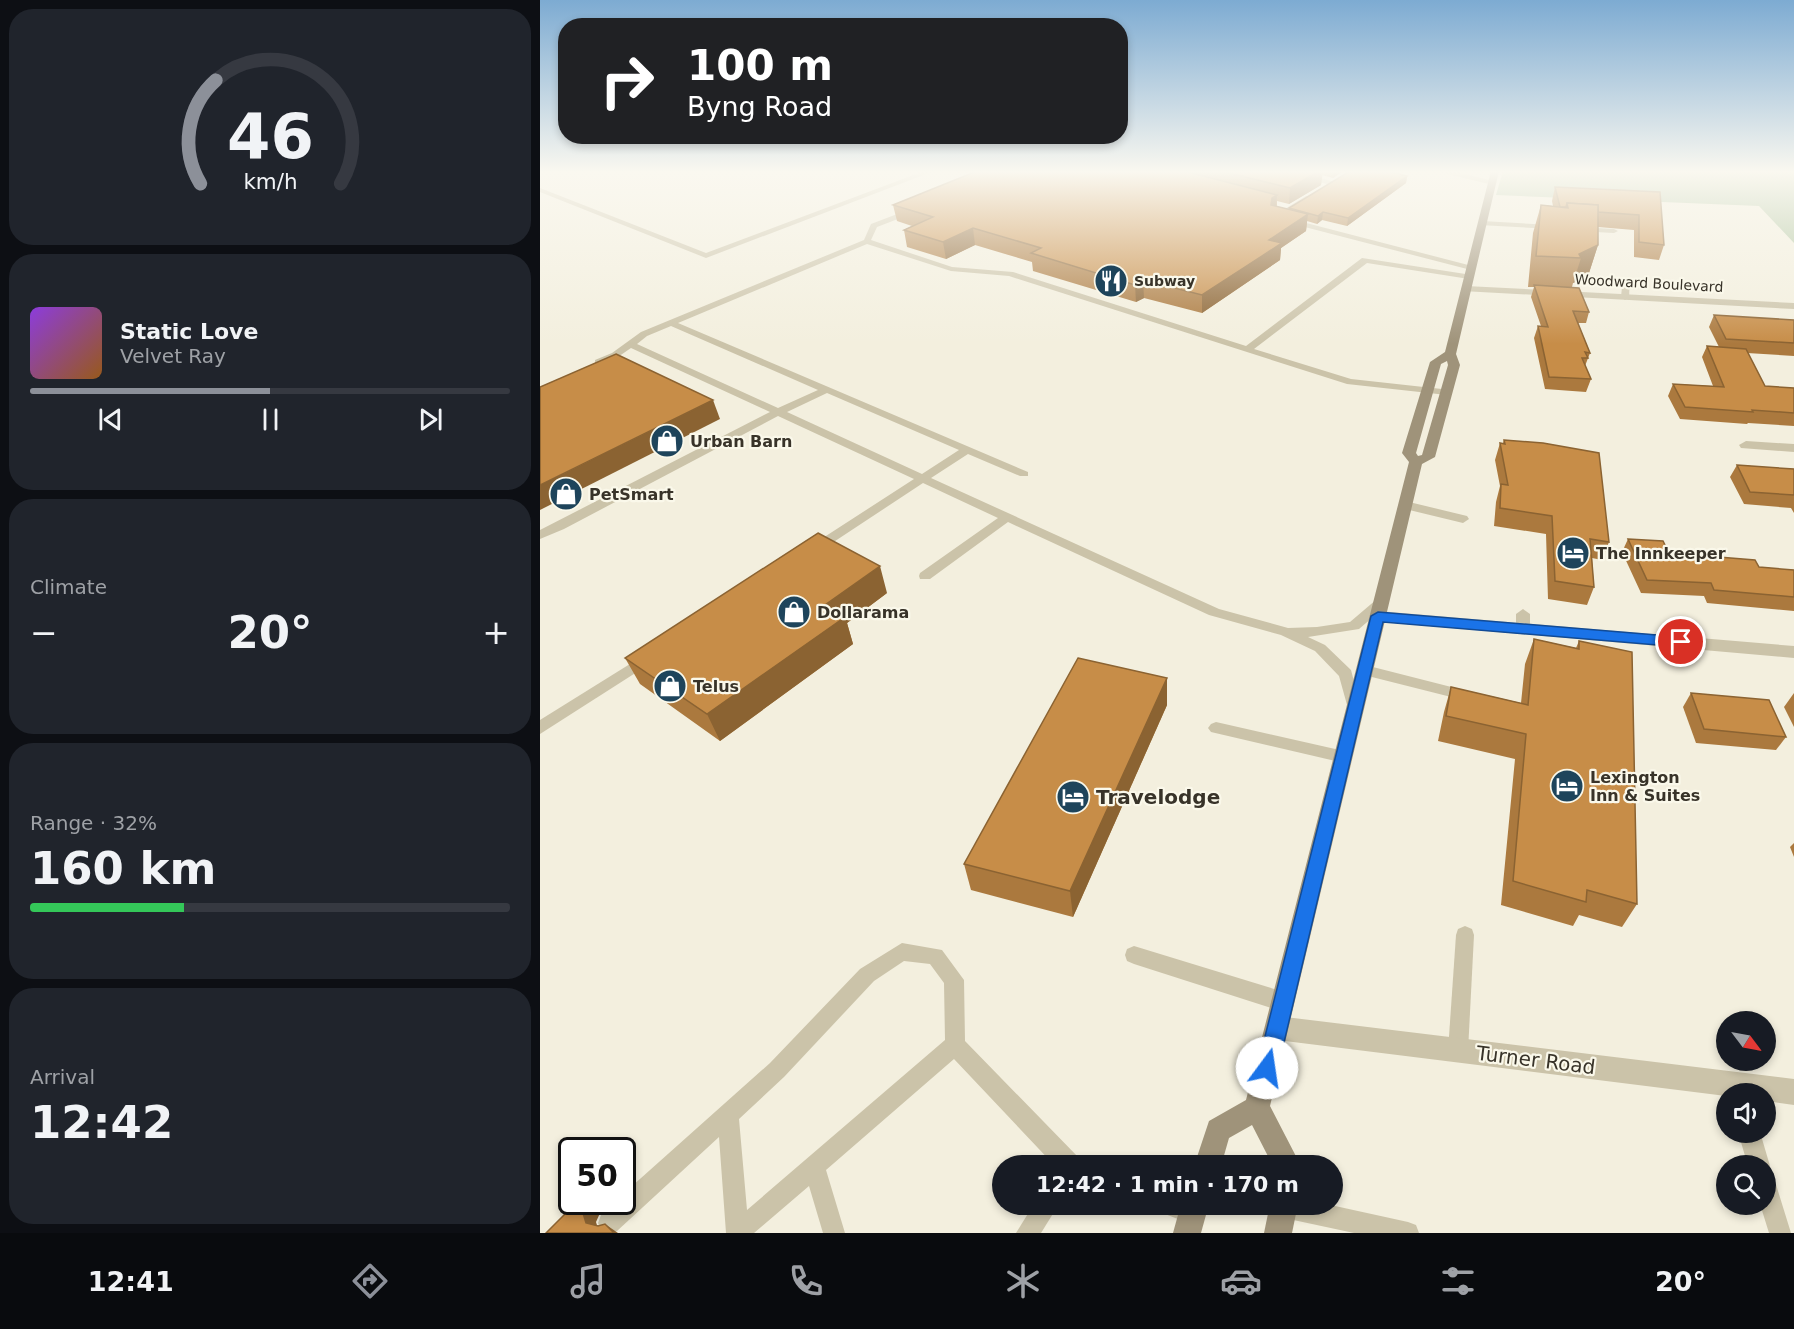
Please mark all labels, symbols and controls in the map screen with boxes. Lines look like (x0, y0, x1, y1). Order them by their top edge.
text: 100 m (687, 41, 833, 90)
icon: right (588, 42, 666, 120)
text: Byng Road (687, 91, 832, 122)
text: 46 (227, 100, 313, 173)
text: km/h (243, 169, 297, 194)
restaurant icon: Subway (1093, 263, 1129, 299)
street label: Woodward Boulevard (1574, 271, 1724, 295)
place label: Subway (1134, 273, 1195, 289)
text: Static Love (120, 319, 258, 344)
text: Velvet Ray (120, 344, 226, 368)
icon: previous (94, 403, 127, 436)
icon: pause (254, 403, 287, 436)
icon: next (414, 403, 447, 436)
shop icon: Urban Barn (649, 423, 685, 459)
place label: Urban Barn (690, 432, 792, 451)
shop icon: PetSmart (548, 476, 584, 512)
place label: PetSmart (589, 485, 674, 504)
hotel icon: The Innkeeper (1555, 535, 1591, 571)
place label: The Innkeeper (1596, 544, 1726, 563)
text: Climate (30, 575, 107, 599)
shop icon: Dollarama (776, 594, 812, 630)
place label: Dollarama (817, 603, 909, 622)
text: 20° (227, 606, 313, 659)
text: − (30, 613, 58, 652)
text: + (482, 613, 510, 652)
pin (1655, 616, 1706, 667)
icon: arrive (1664, 625, 1697, 658)
shop icon: Telus (652, 668, 688, 704)
place label: Telus (693, 677, 739, 696)
hotel icon: Lexington Inn & Suites (1549, 768, 1585, 804)
place label: Lexington Inn & Suites (1590, 768, 1700, 805)
hotel icon: Travelodge (1055, 779, 1091, 815)
place label: Travelodge (1096, 785, 1220, 809)
text: Range · 32% (30, 811, 157, 835)
text: 160 km (30, 842, 216, 895)
north arrow (1716, 1011, 1776, 1071)
map controls (1716, 1011, 1776, 1215)
position arrow (1235, 1036, 1299, 1100)
street label: Turner Road (1474, 1041, 1597, 1079)
text: Arrival (30, 1065, 95, 1089)
button: sound (1716, 1083, 1776, 1143)
text: 12:42 (30, 1096, 173, 1149)
speed limit sign: 50 (558, 1137, 636, 1215)
button: search (1716, 1155, 1776, 1215)
text: 12:42 · 1 min · 170 m (1036, 1172, 1299, 1197)
icon: directions (349, 1260, 391, 1302)
icon: music (567, 1260, 609, 1302)
icon: phone (785, 1260, 827, 1302)
icon: climate (1002, 1260, 1044, 1302)
icon: car (1220, 1260, 1262, 1302)
icon: filters (1437, 1260, 1479, 1302)
text: 12:41 (88, 1266, 174, 1297)
text: 20° (1655, 1266, 1706, 1297)

